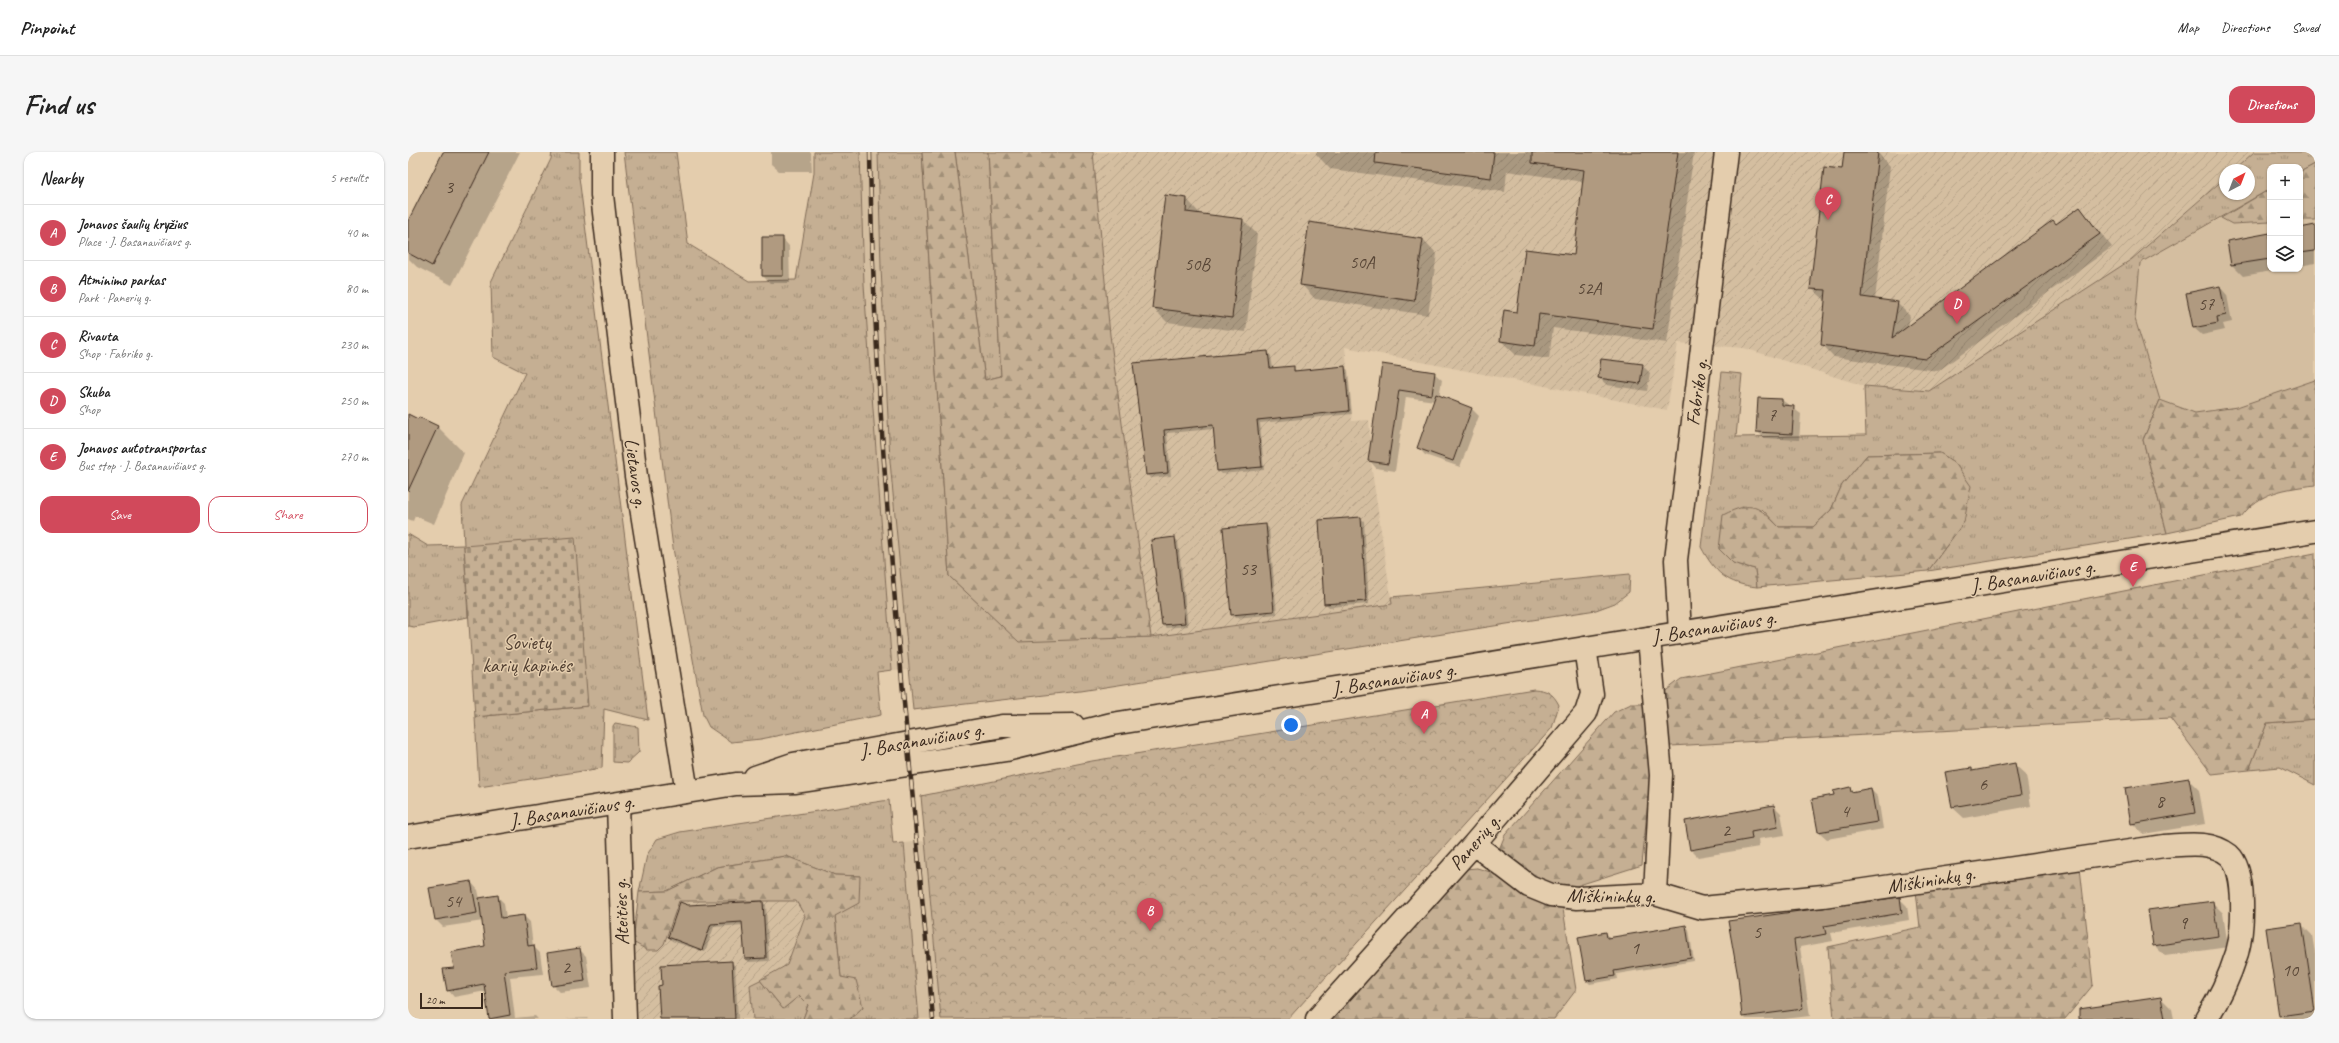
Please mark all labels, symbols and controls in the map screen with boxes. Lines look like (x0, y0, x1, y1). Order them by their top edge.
text: Pinpoint (20, 16, 74, 40)
text: Map (2178, 19, 2199, 36)
text: Directions (2221, 19, 2270, 36)
text: Saved (2292, 19, 2319, 36)
button: Directions (2229, 86, 2315, 123)
text: Find us (24, 87, 94, 122)
north arrow (2219, 164, 2255, 200)
map controls (2267, 164, 2303, 272)
button: + (2267, 164, 2303, 200)
text: Nearby (40, 168, 83, 189)
text: 5 results (330, 170, 368, 186)
house number: 3 (445, 176, 455, 198)
pin: C (1815, 187, 1841, 220)
button: − (2267, 200, 2303, 236)
text: Jonavos šaulių kryžius (78, 215, 187, 234)
text: A (50, 225, 56, 241)
text: 40 m (346, 225, 368, 241)
text: Place · J. Basanavičiaus g. (78, 234, 191, 250)
button: layers (2267, 236, 2303, 272)
house number: 50A (1349, 251, 1376, 273)
house number: 50B (1184, 253, 1211, 275)
text: Atminimo parkas (78, 271, 165, 290)
house number: 52A (1576, 277, 1603, 299)
text: B (50, 281, 56, 297)
text: 80 m (346, 281, 368, 297)
text: Park · Panerių g. (78, 290, 151, 306)
pin: D (1944, 291, 1970, 324)
house number: 57 (2198, 293, 2215, 315)
text: Rivauta (78, 327, 118, 346)
text: C (50, 337, 56, 353)
text: 230 m (340, 337, 368, 353)
text: Shop · Fabriko g. (78, 346, 152, 362)
street label: Fabriko g. (1680, 357, 1714, 427)
text: Skuba (78, 383, 110, 402)
text: D (49, 393, 57, 409)
text: 250 m (340, 393, 368, 409)
text: Shop (78, 402, 100, 418)
house number: 7 (1768, 404, 1777, 426)
street label: Lietavos g. (619, 437, 653, 510)
text: Jonavos autotransportas (78, 439, 205, 458)
text: E (50, 449, 56, 465)
text: 270 m (340, 449, 368, 465)
text: Bus stop · J. Basanavičiaus g. (78, 458, 206, 474)
button: Save (40, 496, 200, 533)
button: Share (208, 496, 368, 533)
street label: J. Basanavičiaus g. (1968, 554, 2097, 598)
pin: E (2120, 554, 2146, 587)
house number: 53 (1240, 558, 1258, 580)
street label: J. Basanavičiaus g. (1649, 605, 1778, 649)
park label: Sovietų karių kapinės (483, 630, 574, 678)
street label: J. Basanavičiaus g. (1329, 657, 1458, 701)
pin: A (1411, 701, 1437, 734)
your location (1281, 715, 1301, 735)
street label: J. Basanavičiaus g. (857, 717, 986, 763)
house number: 6 (1979, 773, 1988, 795)
street label: J. Basanavičiaus g. (507, 789, 636, 833)
house number: 8 (2156, 790, 2166, 812)
house number: 4 (1841, 800, 1851, 822)
street label: Panerių g. (1444, 809, 1506, 875)
house number: 2 (1722, 819, 1732, 841)
street label: Miškininkų g. (1885, 861, 1977, 899)
street label: Ateities g. (607, 878, 635, 946)
street label: Miškininkų g. (1566, 883, 1656, 909)
house number: 54 (445, 890, 463, 912)
pin: B (1137, 898, 1163, 931)
house number: 9 (2179, 912, 2189, 934)
house number: 5 (1753, 921, 1762, 943)
house number: 1 (1631, 937, 1640, 959)
house number: 2 (562, 956, 572, 978)
house number: 10 (2282, 959, 2300, 981)
scale bar (420, 991, 483, 1010)
text: 20 m (426, 993, 445, 1007)

